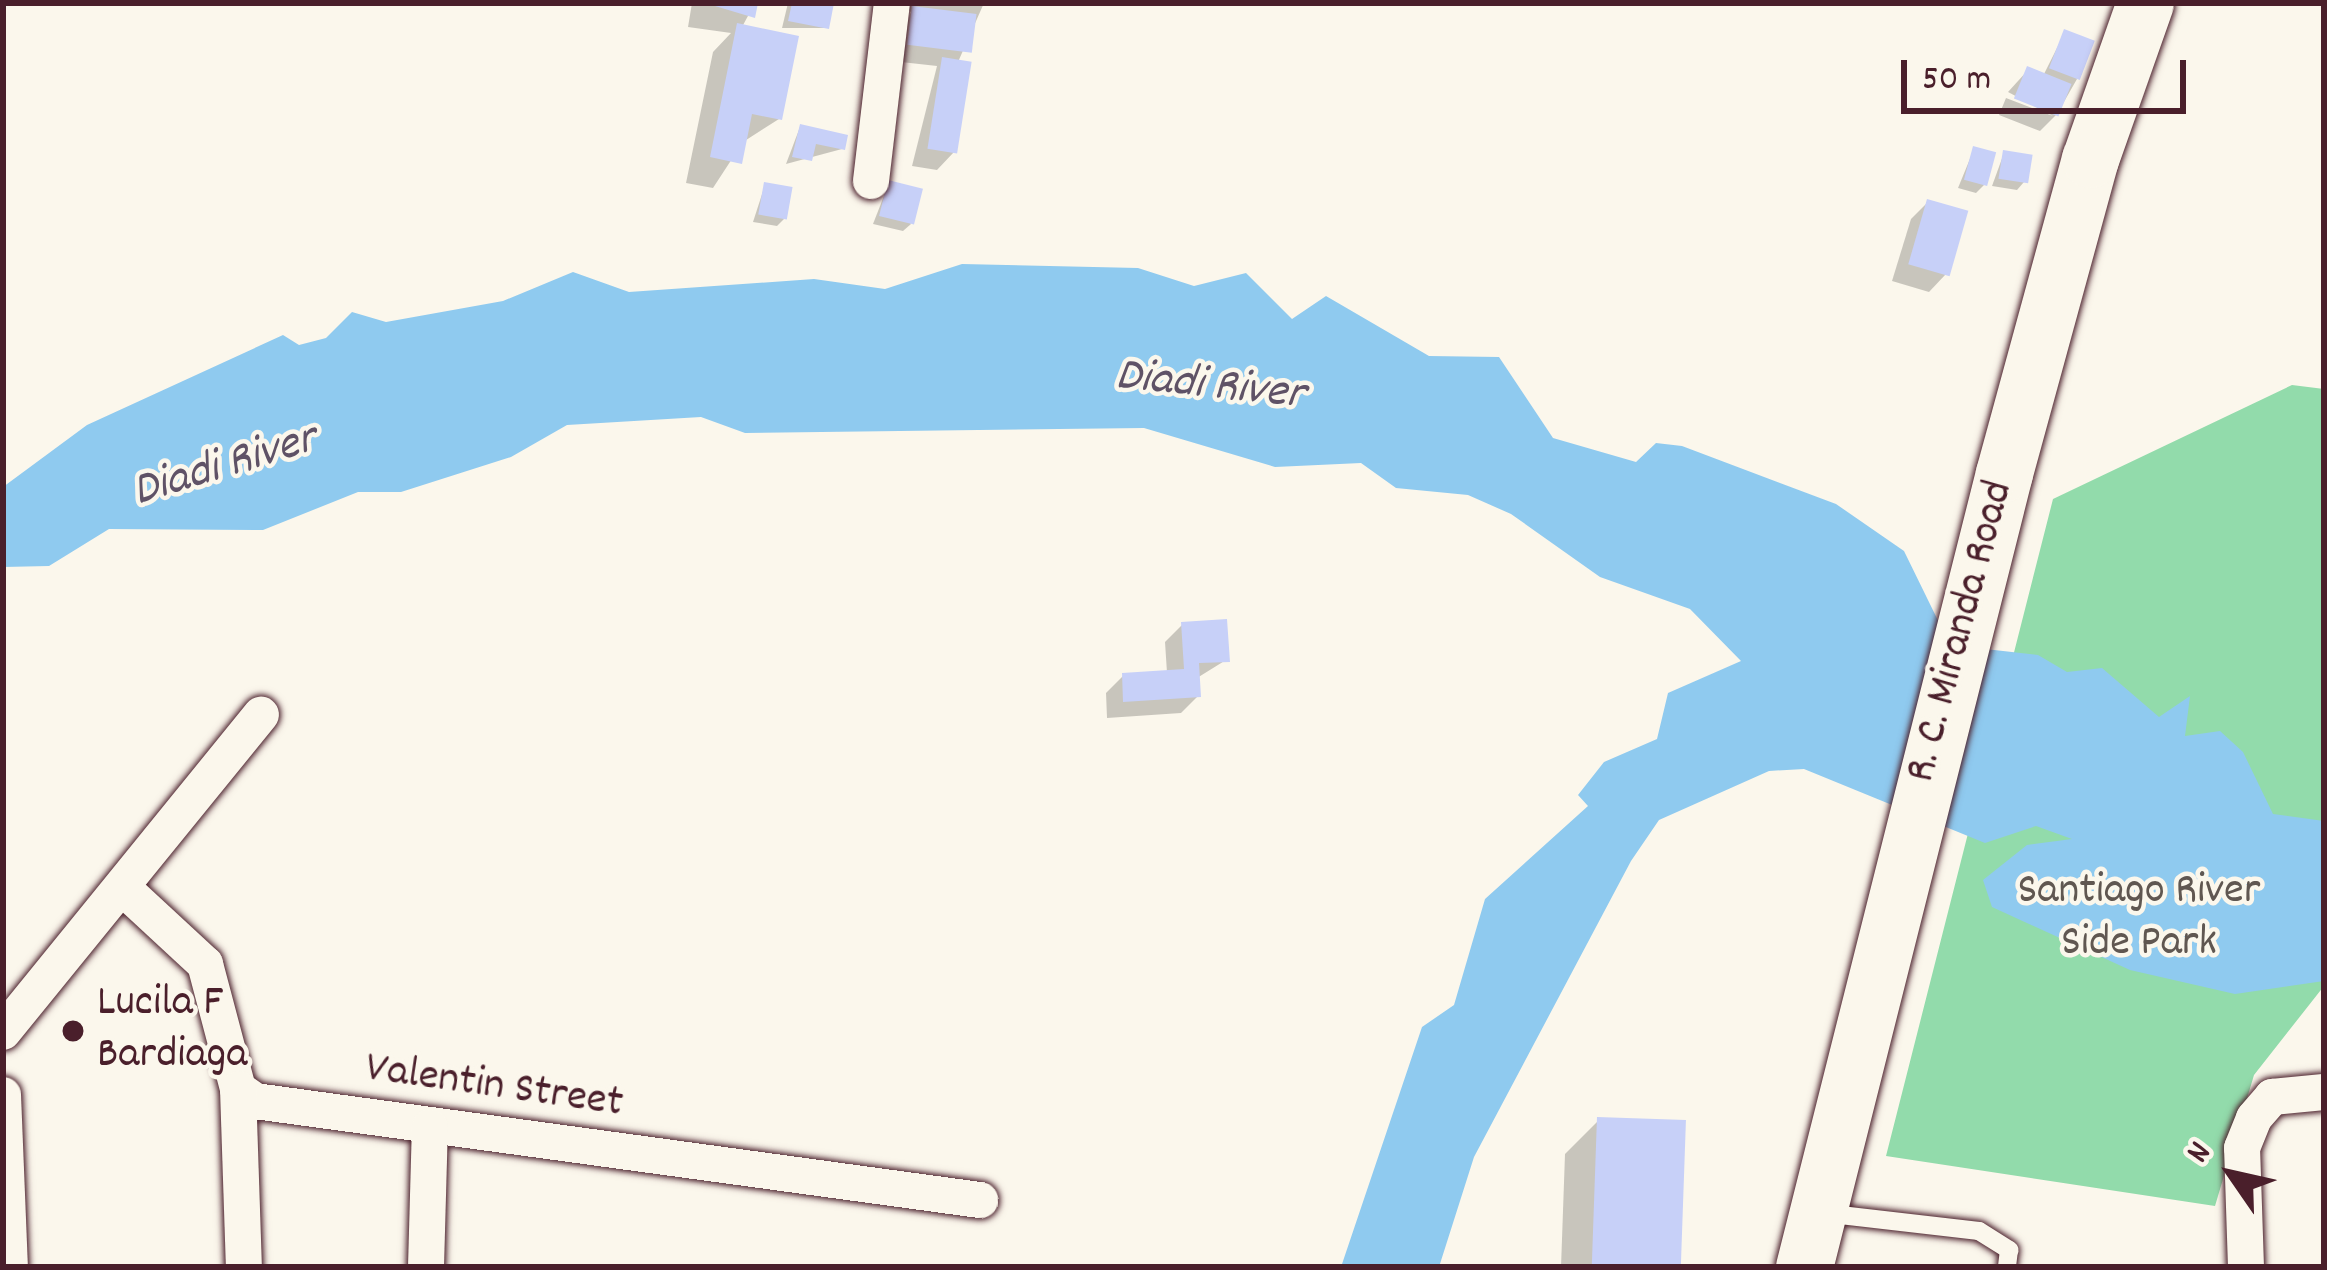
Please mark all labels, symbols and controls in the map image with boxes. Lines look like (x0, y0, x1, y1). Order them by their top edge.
scale bar (1907, 36, 2192, 110)
text: 50 m (1922, 55, 1991, 107)
water label: Diadi River (1113, 348, 1307, 426)
water label: Diadi River (126, 412, 324, 522)
street label: R. C. Miranda Road (1896, 476, 2028, 788)
park label: Santiago River Side Park (2017, 866, 2261, 972)
place label: Lucila F Bardiaga (97, 978, 247, 1084)
marker: Lucila F Bardiaga (60, 1018, 86, 1044)
street label: Valentin Street (362, 1043, 626, 1133)
north arrow (2171, 1114, 2291, 1234)
text: N (2177, 1134, 2225, 1173)

